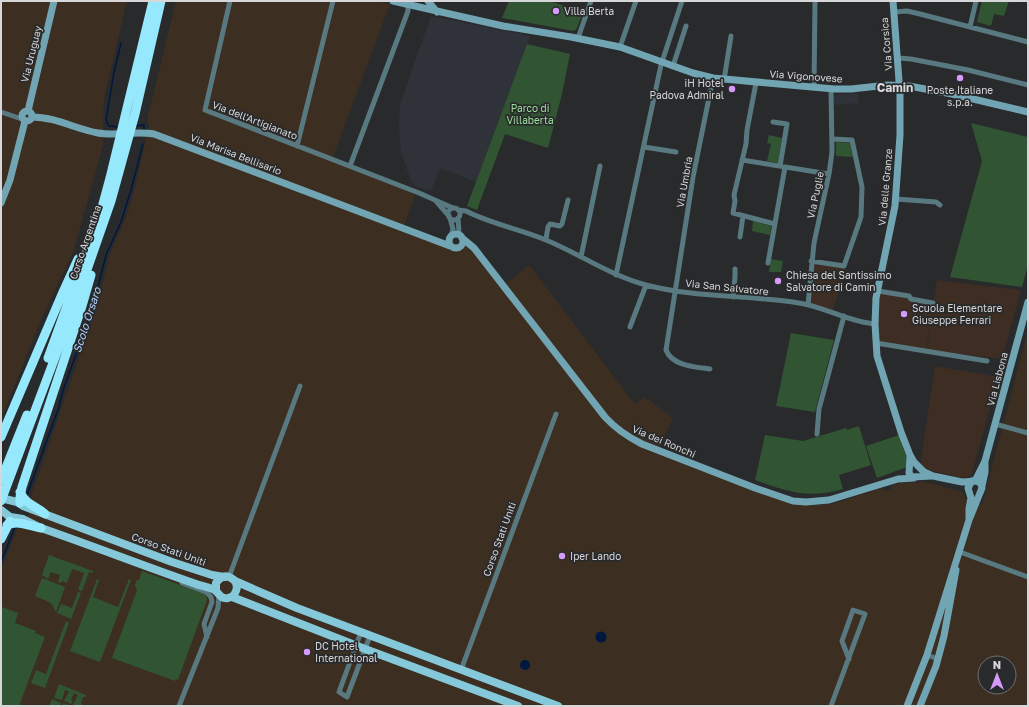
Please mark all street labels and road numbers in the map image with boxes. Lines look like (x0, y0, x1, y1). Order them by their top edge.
street label: Via Corsica (878, 17, 894, 71)
street label: Via Uruguay (18, 24, 44, 84)
street label: Via Vigonovese (769, 67, 843, 85)
street label: Via dell'Artigianato (211, 98, 299, 142)
street label: Via Marisa Bellisario (189, 131, 283, 177)
street label: Via delle Granze (876, 148, 894, 226)
street label: Via Umbria (674, 155, 694, 209)
street label: Via Puglie (804, 170, 826, 220)
street label: Corso Argentina (67, 203, 103, 281)
street label: Via San Salvatore (685, 277, 769, 297)
street label: Via Lisbona (984, 351, 1010, 407)
street label: Via dei Ronchi (630, 422, 698, 460)
street label: Corso Stati Uniti (480, 500, 518, 578)
street label: Corso Stati Uniti (130, 530, 208, 568)

